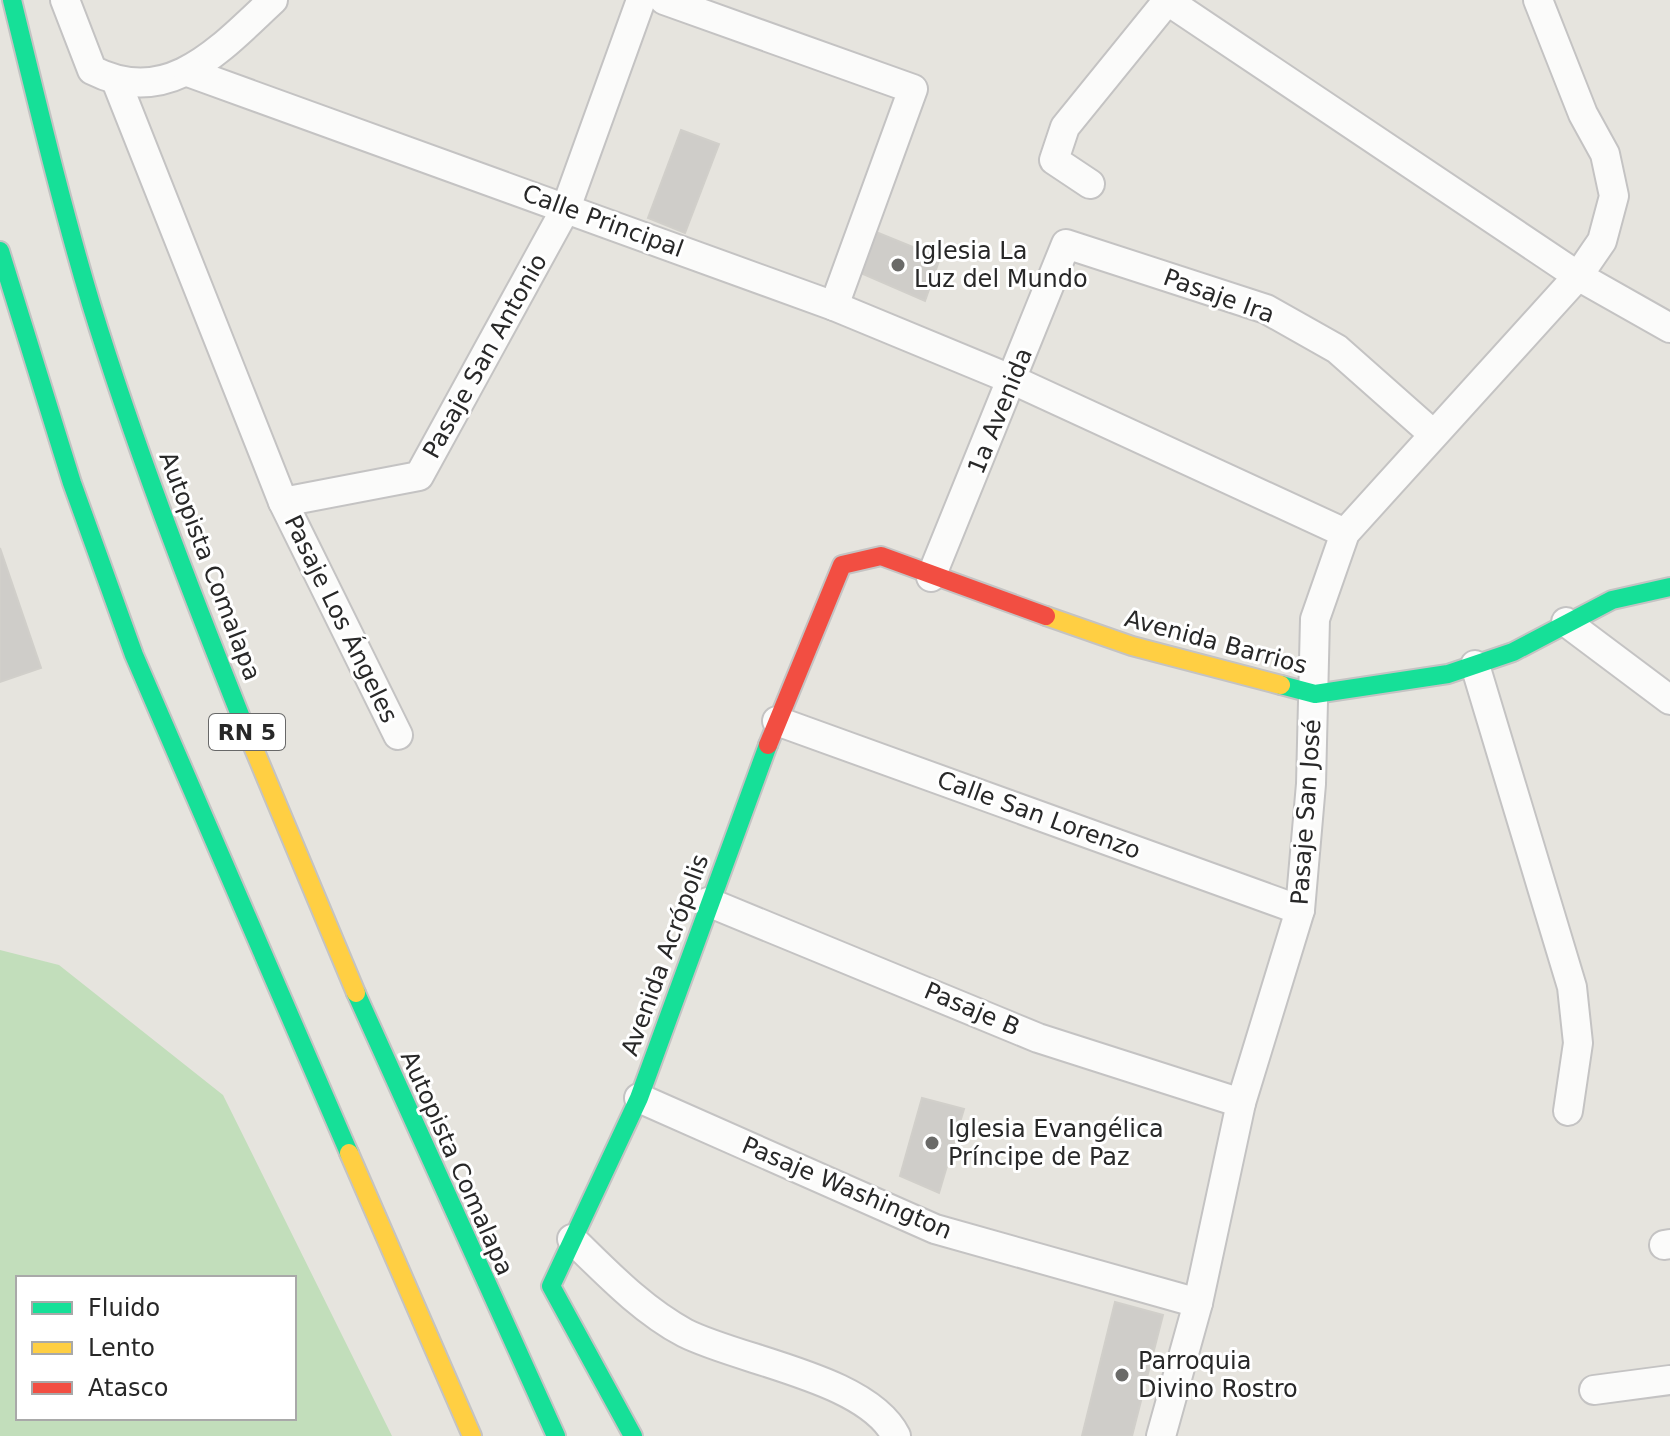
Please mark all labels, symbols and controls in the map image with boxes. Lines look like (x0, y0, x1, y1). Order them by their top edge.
street label: Calle Principal (519, 179, 687, 263)
place label: Iglesia La Luz del Mundo (914, 237, 1088, 293)
street label: Pasaje San Antonio (417, 249, 553, 463)
marker: Iglesia La Luz del Mundo (889, 256, 907, 274)
street label: Pasaje Ira (1160, 263, 1278, 329)
street label: 1a Avenida (962, 344, 1038, 478)
street label: Autopista Comalapa (153, 448, 267, 684)
street label: Pasaje Los Ángeles (279, 510, 404, 727)
street label: Avenida Barrios (1122, 604, 1310, 680)
road number: RN 5 (209, 714, 285, 750)
street label: Pasaje San José (1286, 718, 1326, 906)
street label: Calle San Lorenzo (934, 765, 1144, 865)
street label: Avenida Acrópolis (616, 850, 714, 1060)
street label: Pasaje B (920, 976, 1024, 1042)
street label: Autopista Comalapa (395, 1046, 519, 1280)
place label: Iglesia Evangélica Príncipe de Paz (948, 1115, 1164, 1171)
street label: Pasaje Washington (738, 1131, 956, 1245)
marker: Iglesia Evangélica Príncipe de Paz (923, 1134, 941, 1152)
legend (16, 1276, 296, 1420)
text: Fluido (88, 1294, 160, 1322)
text: Lento (88, 1334, 155, 1362)
place label: Parroquia Divino Rostro (1138, 1347, 1298, 1403)
marker: Parroquia Divino Rostro (1113, 1366, 1131, 1384)
text: Atasco (88, 1374, 169, 1402)

